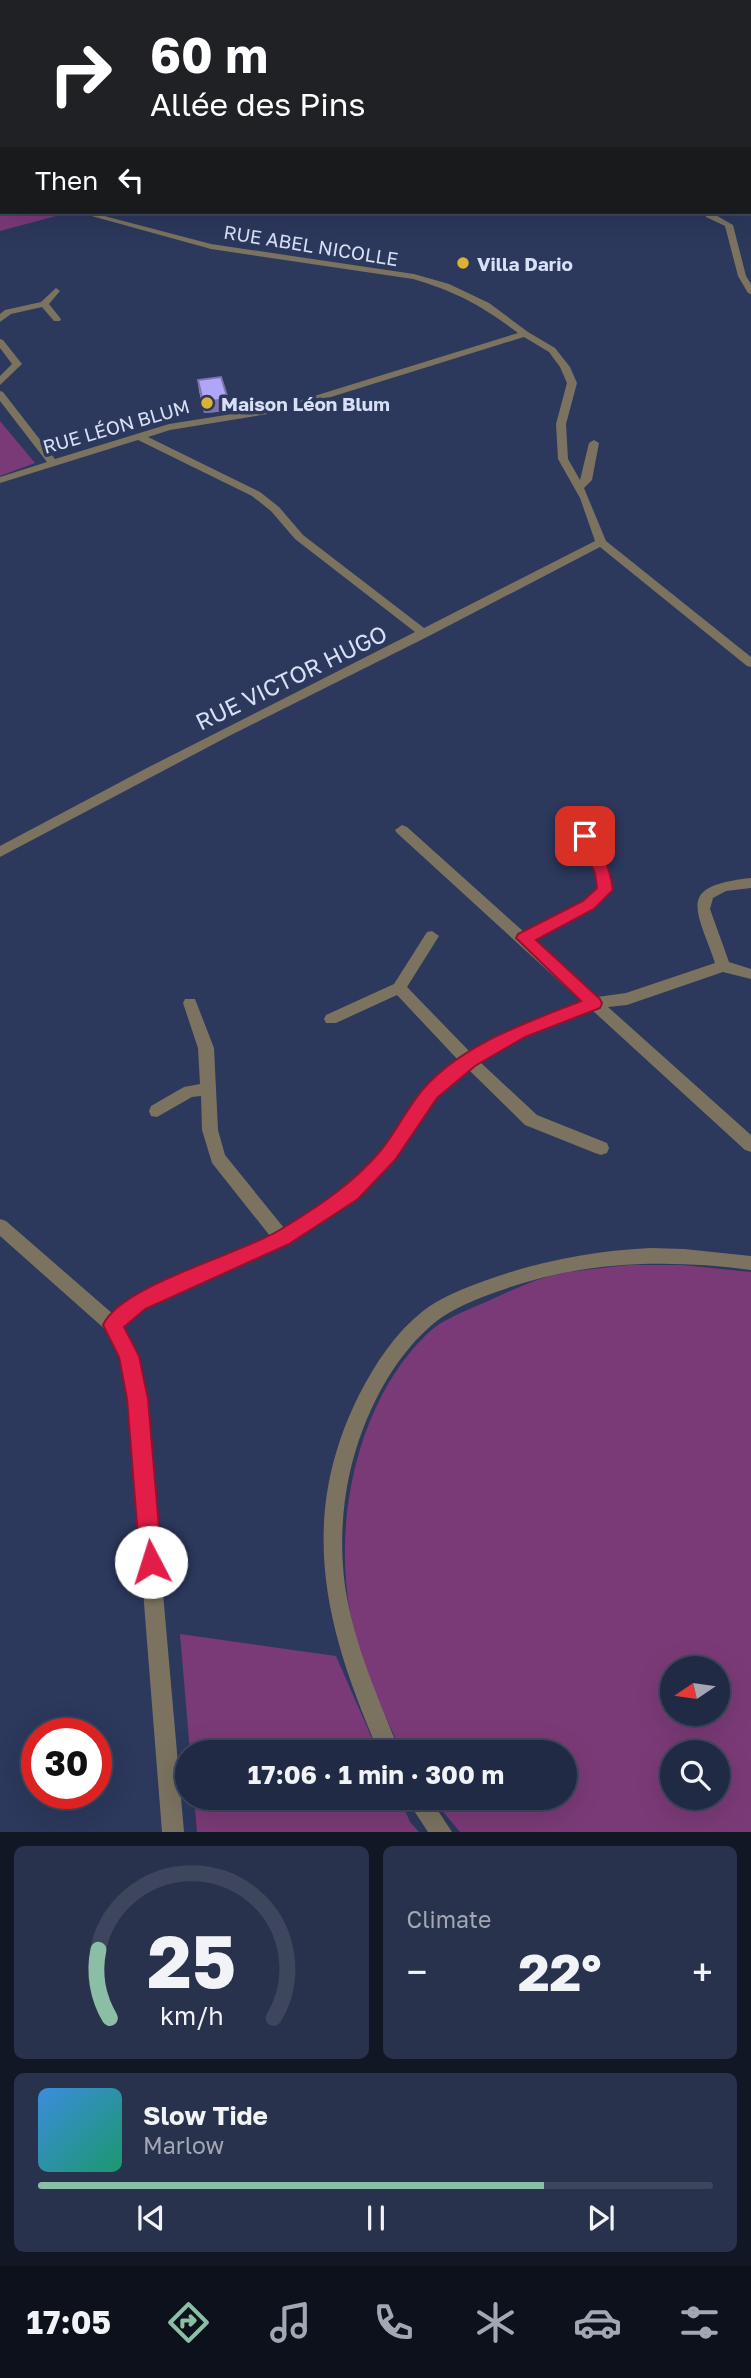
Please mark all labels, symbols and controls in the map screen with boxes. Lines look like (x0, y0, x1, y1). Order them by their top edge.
text: 60 m (150, 25, 268, 84)
icon: right (35, 28, 126, 119)
text: Allée des Pins (150, 85, 365, 123)
icon: left (112, 161, 150, 199)
text: Then (35, 165, 98, 196)
street label: RUE ABEL NICOLLE (222, 220, 400, 270)
place label: Villa Dario (477, 252, 573, 275)
marker: Villa Dario (455, 255, 471, 271)
place label: Maison Léon Blum (221, 392, 390, 415)
street label: RUE LÉON BLUM (40, 394, 192, 458)
marker: Maison Léon Blum (199, 395, 215, 411)
street label: RUE VICTOR HUGO (191, 618, 391, 736)
pin (555, 806, 615, 866)
icon: arrive (566, 817, 604, 855)
position arrow (114, 1525, 188, 1599)
north arrow (660, 1656, 730, 1726)
map controls (660, 1656, 730, 1810)
speed limit sign: 30 (21, 1718, 112, 1809)
button: search (660, 1740, 730, 1810)
text: 17:06 · 1 min · 300 m (248, 1759, 504, 1790)
text: Climate (407, 1905, 491, 1933)
text: 25 (147, 1918, 236, 2005)
text: 22° (518, 1940, 602, 2002)
text: − (407, 1949, 427, 1994)
text: + (692, 1949, 713, 1994)
text: km/h (159, 2000, 223, 2031)
text: Slow Tide (143, 2100, 268, 2131)
text: Marlow (143, 2131, 224, 2159)
icon: previous (132, 2199, 170, 2237)
icon: pause (357, 2199, 395, 2237)
icon: next (582, 2199, 620, 2237)
icon: directions (164, 2298, 213, 2347)
icon: music (266, 2298, 315, 2347)
icon: phone (369, 2298, 418, 2347)
icon: climate (471, 2298, 520, 2347)
icon: car (573, 2298, 622, 2347)
icon: filters (675, 2298, 724, 2347)
text: 17:05 (27, 2303, 111, 2341)

